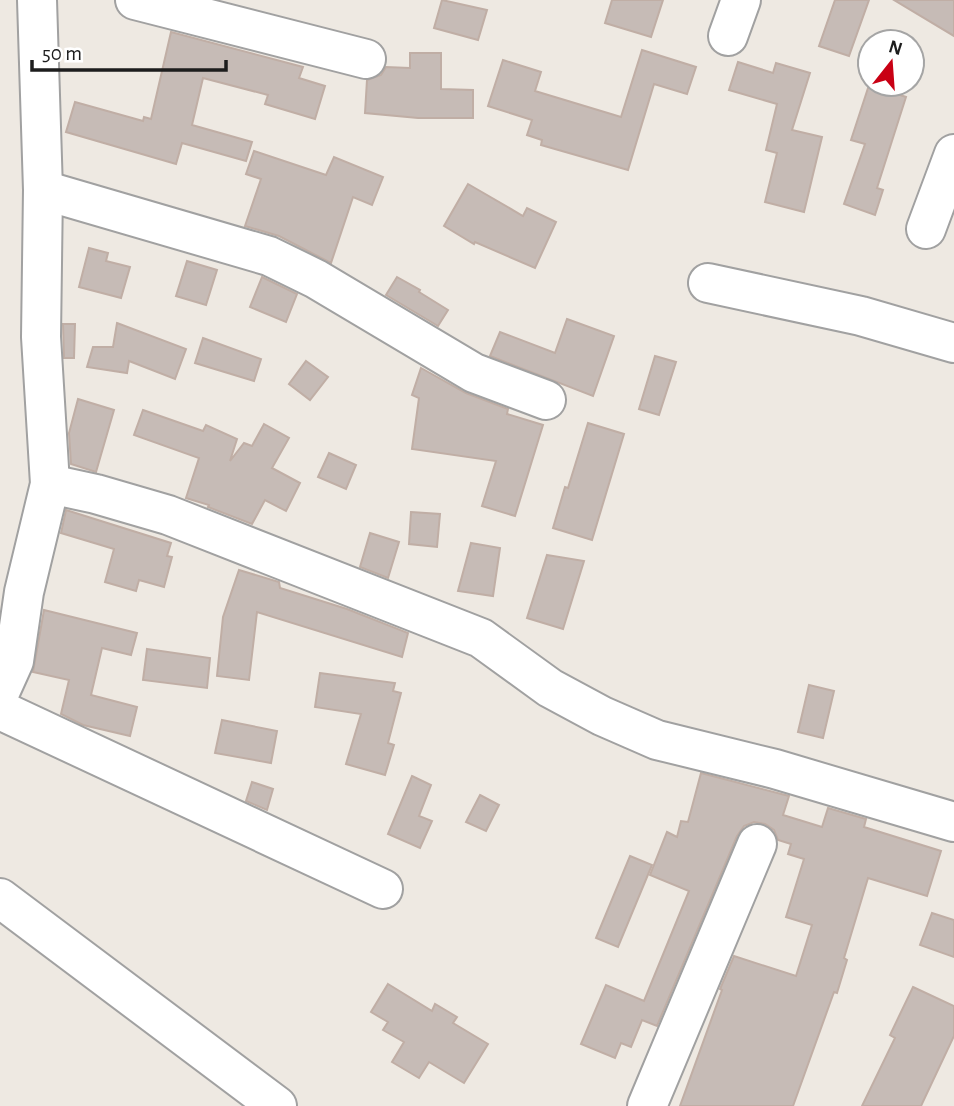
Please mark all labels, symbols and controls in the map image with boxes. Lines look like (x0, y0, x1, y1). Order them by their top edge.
scale bar (32, 28, 226, 72)
north arrow (856, 28, 926, 98)
text: N (886, 37, 905, 59)
text: 50 m (42, 43, 82, 64)

